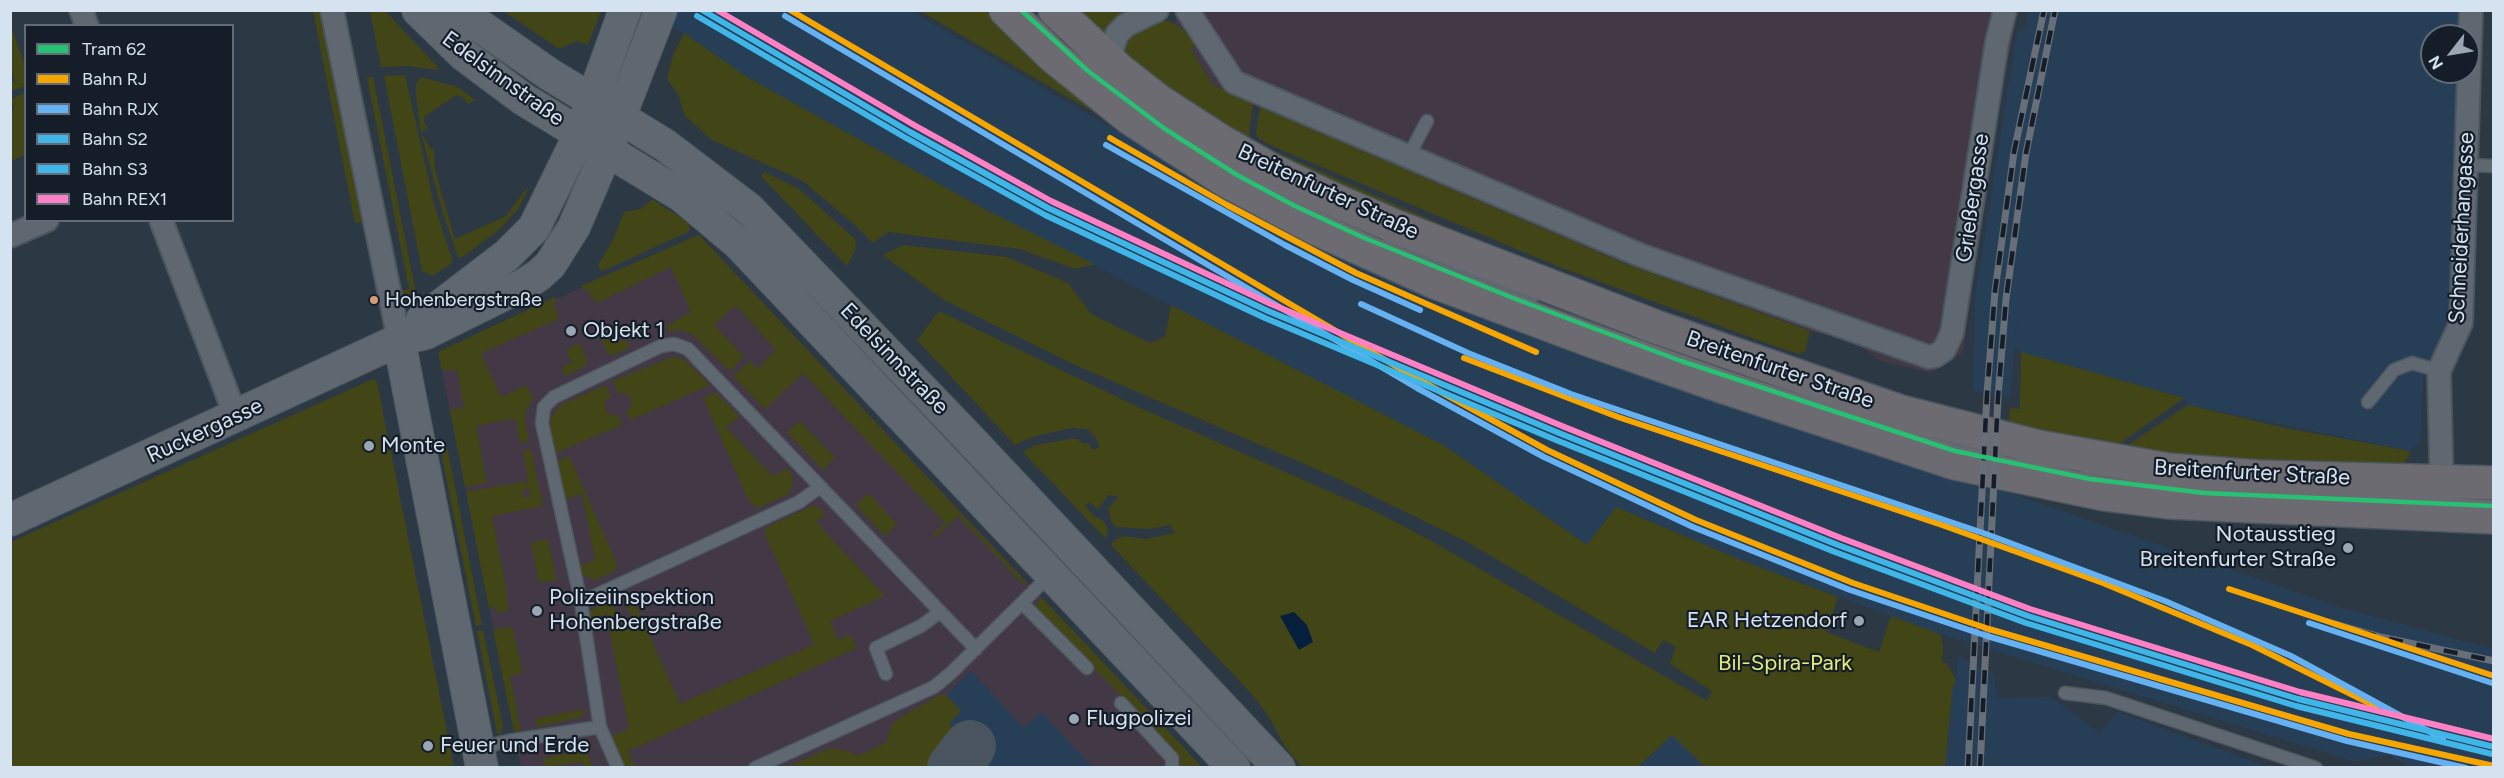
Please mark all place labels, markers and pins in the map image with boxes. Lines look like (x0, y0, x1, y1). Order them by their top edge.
place label: Hohenbergstraße (385, 288, 542, 312)
marker: Hohenbergstraße (368, 294, 380, 306)
place label: Objekt 1 (583, 318, 664, 344)
marker: Objekt 1 (564, 324, 578, 338)
place label: Monte (381, 433, 445, 459)
marker: Monte (362, 439, 376, 453)
place label: Notausstieg Breitenfurter Straße (2140, 522, 2336, 574)
marker: Notausstieg Breitenfurter Straße (2341, 541, 2355, 555)
place label: Polizeiinspektion Hohenbergstraße (549, 585, 722, 636)
marker: Polizeiinspektion Hohenbergstraße (530, 604, 544, 618)
place label: EAR Hetzendorf (1687, 608, 1847, 634)
marker: EAR Hetzendorf (1852, 614, 1866, 628)
place label: Flugpolizei (1086, 706, 1192, 732)
marker: Flugpolizei (1067, 712, 1081, 726)
place label: Feuer und Erde (440, 733, 589, 759)
marker: Feuer und Erde (421, 739, 435, 753)

